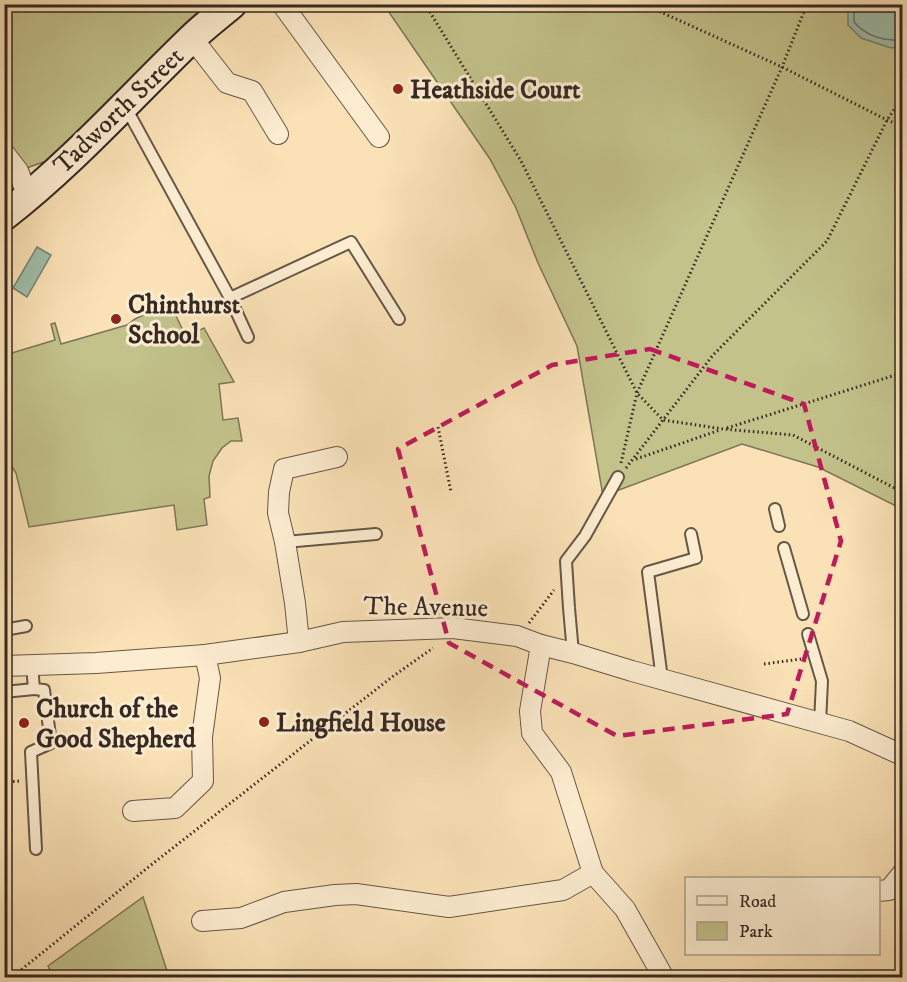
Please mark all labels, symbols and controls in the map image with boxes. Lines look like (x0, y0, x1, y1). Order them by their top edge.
street label: Tadworth Street (47, 40, 191, 182)
place label: Heathside Court (410, 74, 581, 107)
marker: Heathside Court (391, 82, 405, 96)
place label: Chinthurst School (128, 289, 241, 352)
marker: Chinthurst School (109, 312, 123, 326)
street label: The Avenue (363, 590, 489, 625)
place label: Church of the Good Shepherd (36, 693, 197, 756)
place label: Lingfield House (276, 707, 446, 740)
marker: Lingfield House (257, 715, 271, 729)
marker: Church of the Good Shepherd (17, 716, 31, 730)
legend (685, 877, 880, 955)
text: Road (739, 891, 776, 913)
text: Park (739, 921, 773, 943)

